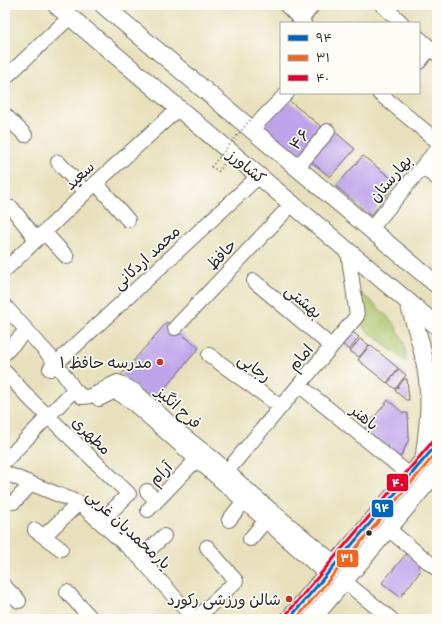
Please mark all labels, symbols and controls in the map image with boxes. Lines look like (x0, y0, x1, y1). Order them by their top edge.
legend (280, 22, 420, 94)
text: ۹۴ (316, 31, 333, 48)
text: ۳۱ (316, 51, 330, 68)
text: ۴۰ (316, 71, 329, 88)
street label: ۴۶ (285, 125, 317, 156)
street label: کشاورز (220, 144, 270, 191)
street label: بهارستان (365, 151, 419, 208)
street label: سعید (60, 157, 101, 197)
street label: محمد اردکانی (109, 221, 187, 296)
street label: حافظ (202, 235, 243, 276)
street label: بهشتی (279, 280, 326, 326)
street label: امام (284, 340, 320, 377)
street label: رجایی (232, 349, 275, 389)
place label: مدرسه حافظ ۱ (59, 353, 152, 376)
marker: مدرسه حافظ ۱ (155, 357, 165, 367)
street label: فرح انگیز (148, 381, 205, 436)
street label: باهنر (343, 399, 382, 437)
street label: مطهری (65, 412, 115, 461)
street label: آرام (145, 457, 180, 492)
line badge: ۴۰ (386, 473, 409, 492)
text: ۴۰ (392, 477, 404, 493)
street label: یارمحمدیان غربی (80, 485, 175, 576)
line badge: ۹۴ (371, 499, 394, 518)
text: ۹۴ (374, 502, 390, 518)
unlabelled marker (364, 528, 374, 538)
line badge: ۳۱ (336, 549, 359, 568)
text: ۳۱ (341, 552, 353, 568)
place label: شالن ورزشی رکورد (167, 590, 281, 613)
marker: شالن ورزشی رکورد (284, 594, 294, 604)

